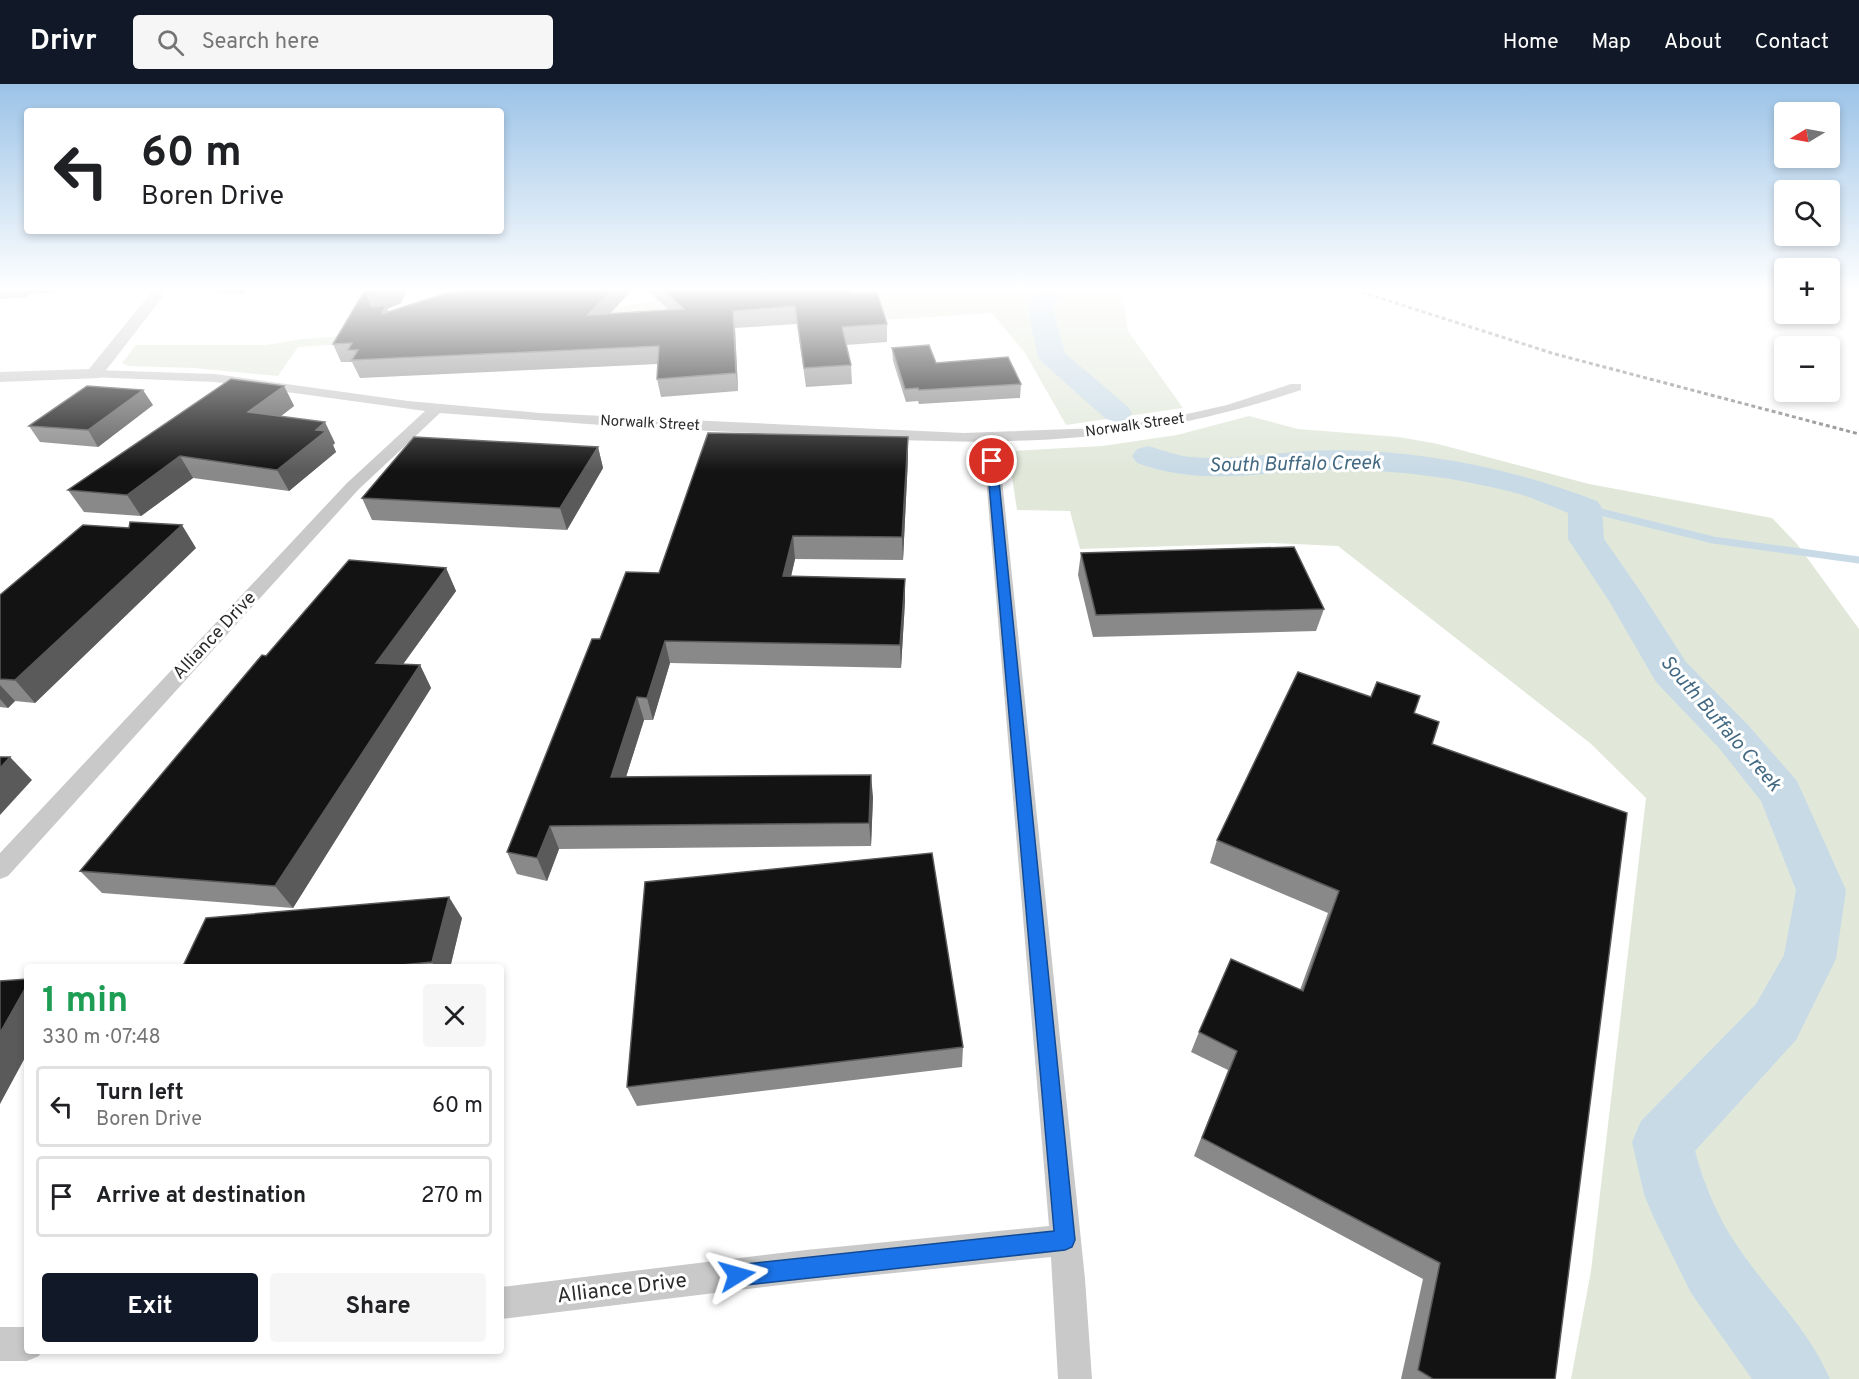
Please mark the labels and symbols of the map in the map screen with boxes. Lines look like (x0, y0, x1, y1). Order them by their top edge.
north arrow (1774, 102, 1840, 168)
street label: Norwalk Street (1084, 410, 1186, 442)
street label: Norwalk Street (600, 412, 700, 436)
pin (966, 435, 1017, 486)
water label: South Buffalo Creek (1209, 450, 1382, 480)
street label: Alliance Drive (168, 587, 262, 685)
water label: South Buffalo Creek (1654, 651, 1787, 798)
position arrow (705, 1243, 769, 1307)
street label: Alliance Drive (555, 1268, 689, 1310)

